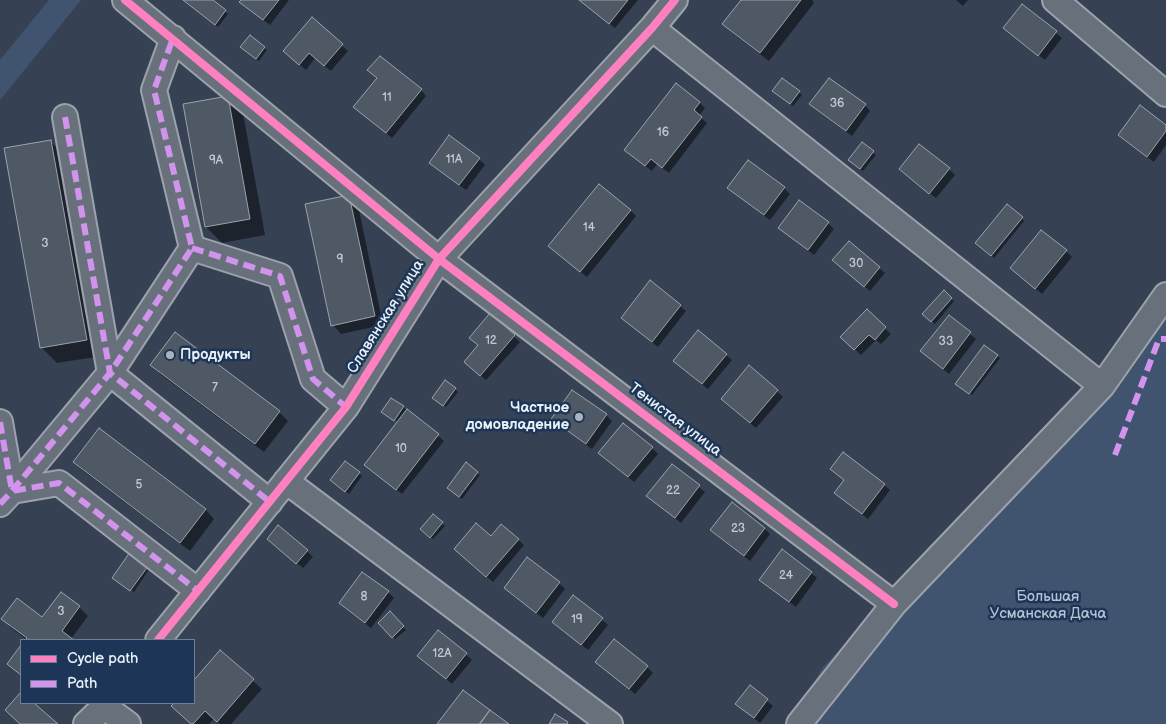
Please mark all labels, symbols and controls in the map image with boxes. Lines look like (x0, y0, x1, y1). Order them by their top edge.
house number: 11 (382, 91, 392, 105)
house number: 36 (830, 97, 844, 111)
house number: 16 (657, 126, 669, 140)
house number: 11А (446, 153, 462, 167)
house number: 9А (209, 154, 223, 168)
house number: 14 (583, 221, 595, 235)
house number: 3 (41, 237, 49, 251)
house number: 9 (337, 253, 343, 267)
street label: Славянская улица (344, 257, 428, 377)
house number: 30 (849, 257, 863, 271)
house number: 12 (485, 334, 497, 348)
house number: 33 (939, 335, 953, 349)
place label: Продукты (180, 346, 251, 364)
marker: Продукты (164, 349, 176, 361)
street label: Тенистая улица (625, 379, 725, 461)
house number: 7 (212, 381, 218, 395)
place label: Частное домовладение (466, 399, 569, 434)
marker: Частное домовладение (573, 411, 585, 423)
house number: 10 (395, 442, 407, 456)
house number: 5 (136, 478, 142, 492)
house number: 22 (666, 484, 680, 498)
house number: 23 (731, 522, 745, 536)
house number: 24 (779, 569, 793, 583)
park label: Большая Усманская Дача (990, 588, 1106, 623)
house number: 8 (361, 590, 367, 604)
house number: 3 (57, 605, 65, 619)
house number: 19 (571, 613, 583, 627)
legend (20, 639, 195, 704)
house number: 12А (433, 647, 451, 661)
text: Cycle path (67, 649, 138, 668)
text: Path (67, 674, 97, 693)

